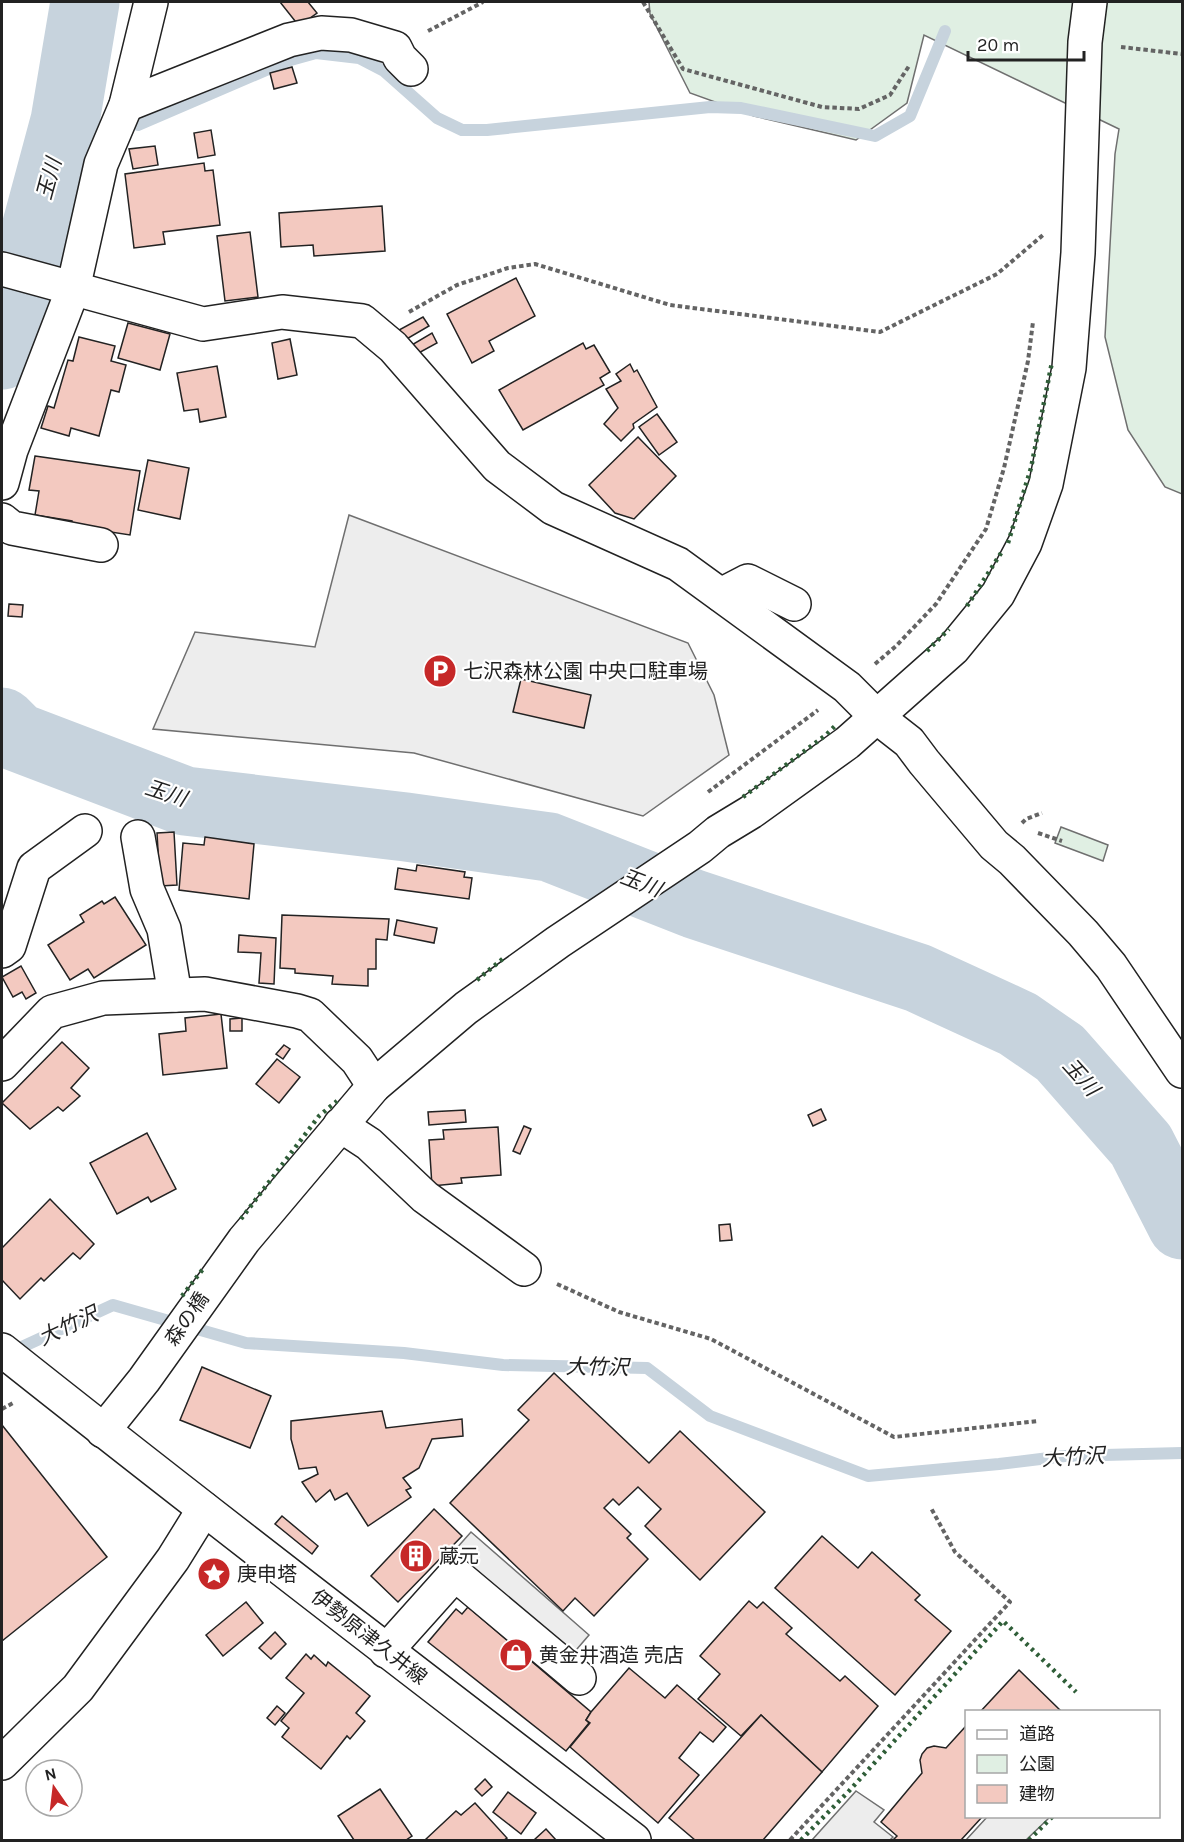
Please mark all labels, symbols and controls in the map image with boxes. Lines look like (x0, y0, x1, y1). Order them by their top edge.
scale bar (968, 24, 1084, 62)
text: 20 m (977, 34, 1019, 56)
water label: 玉川 (32, 154, 67, 202)
parking icon: 七沢森林公園 中央口駐車場 (422, 653, 458, 689)
place label: 七沢森林公園 中央口駐車場 (463, 660, 708, 683)
water label: 玉川 (142, 775, 192, 812)
water label: 玉川 (617, 864, 667, 902)
water label: 玉川 (1058, 1053, 1105, 1102)
street label: 森の橋 (160, 1288, 214, 1350)
water label: 大竹沢 (34, 1301, 104, 1350)
water label: 大竹沢 (565, 1354, 632, 1380)
water label: 大竹沢 (1041, 1443, 1108, 1471)
building icon: 蔵元 (398, 1538, 434, 1574)
place label: 蔵元 (439, 1545, 479, 1568)
place icon: 庚申塔 (196, 1556, 232, 1592)
place label: 庚申塔 (237, 1563, 297, 1586)
street label: 伊勢原津久井線 (307, 1585, 431, 1689)
shop icon: 黄金井酒造 売店 (498, 1637, 534, 1673)
place label: 黄金井酒造 売店 (539, 1644, 684, 1667)
legend (965, 1710, 1160, 1818)
text: 道路 (1019, 1723, 1055, 1745)
text: 公園 (1019, 1753, 1055, 1775)
north arrow (24, 1758, 84, 1818)
text: N (43, 1763, 58, 1785)
text: 建物 (1019, 1783, 1055, 1805)

